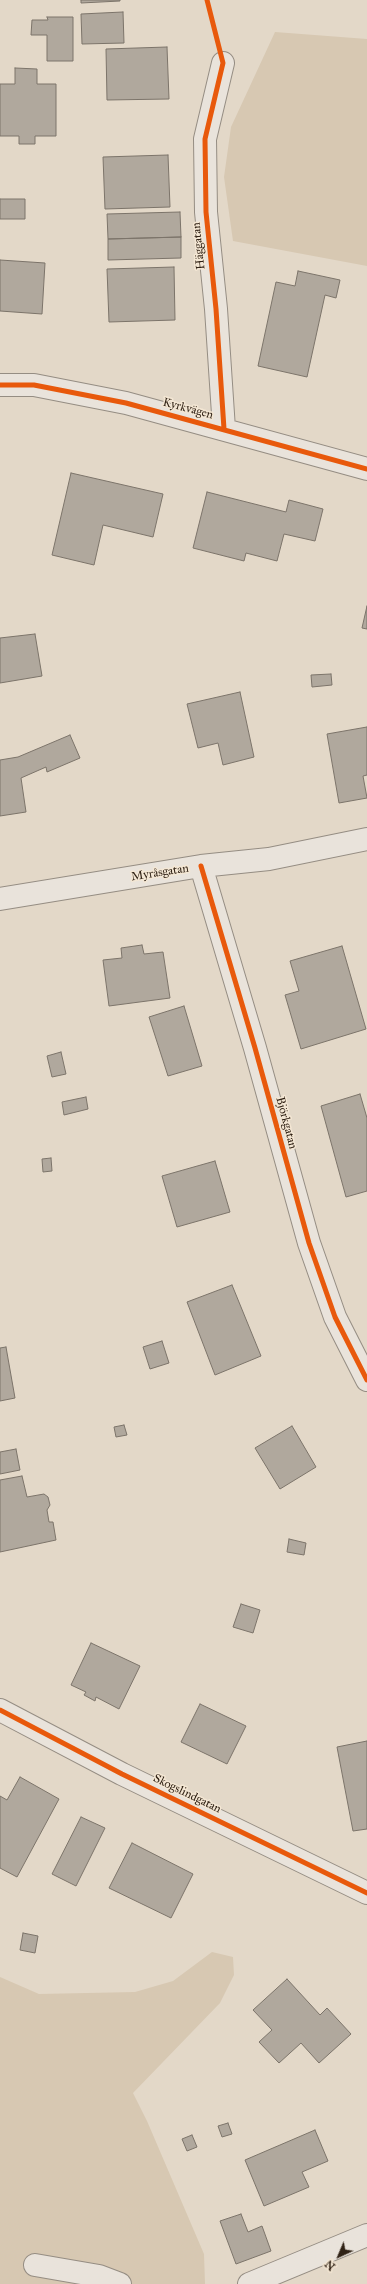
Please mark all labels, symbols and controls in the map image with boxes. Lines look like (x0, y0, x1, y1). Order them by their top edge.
street label: Häggatan (189, 222, 209, 270)
street label: Kyrkvägen (161, 395, 215, 423)
street label: Myråsgatan (130, 861, 190, 885)
street label: Björkgatan (272, 1095, 300, 1151)
street label: Skogslindgatan (151, 1771, 223, 1817)
north arrow (319, 2236, 359, 2276)
text: N (322, 2257, 338, 2273)

